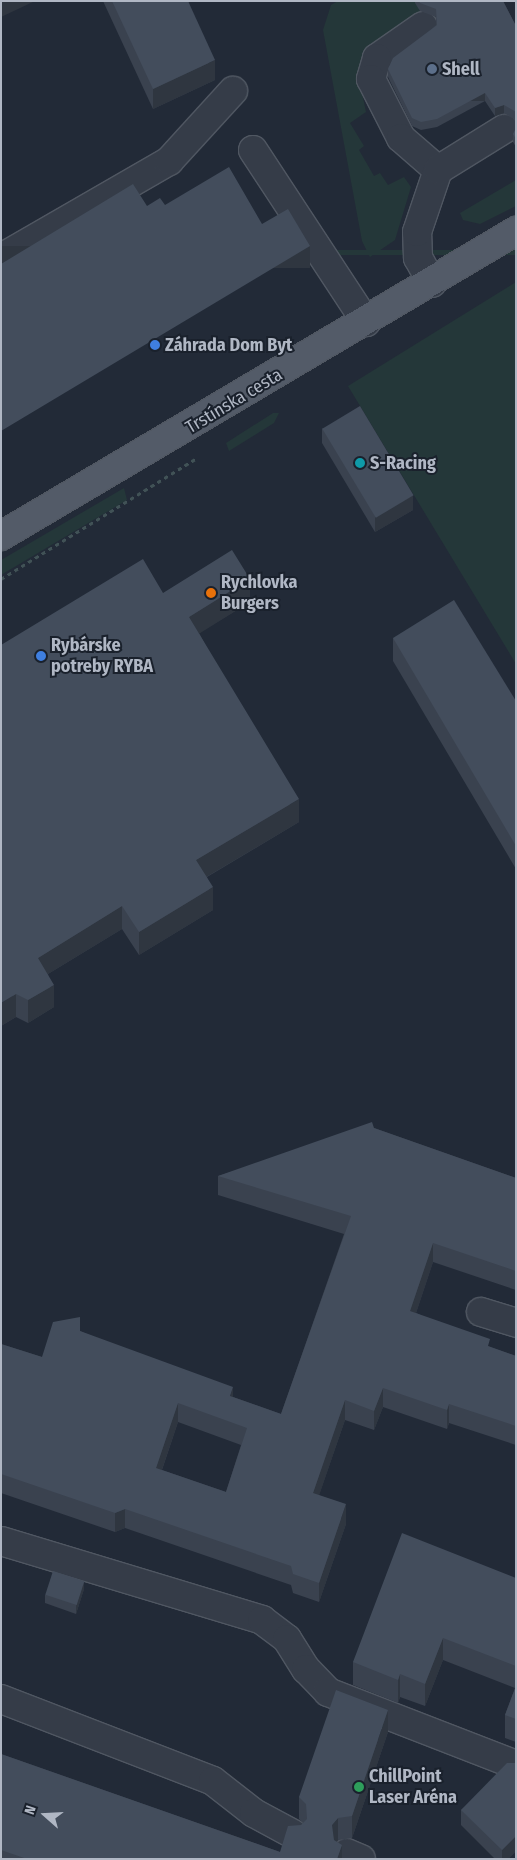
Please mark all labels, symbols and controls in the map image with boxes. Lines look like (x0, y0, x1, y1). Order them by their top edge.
place label: Shell (442, 58, 480, 80)
marker: Shell (426, 63, 438, 75)
place label: Záhrada Dom Byt (165, 334, 292, 356)
marker: Záhrada Dom Byt (149, 339, 161, 351)
street label: Trstínska cesta (182, 364, 286, 438)
place label: S-Racing (370, 452, 436, 474)
marker: S-Racing (354, 457, 366, 469)
place label: Rychlovka Burgers (221, 572, 297, 614)
marker: Rychlovka Burgers (205, 587, 217, 599)
place label: Rybárske potreby RYBA (51, 635, 153, 678)
marker: Rybárske potreby RYBA (35, 650, 47, 662)
place label: ChillPoint Laser Aréna (369, 1766, 457, 1808)
marker: ChillPoint Laser Aréna (353, 1781, 365, 1793)
north arrow (20, 1790, 70, 1840)
text: N (21, 1803, 40, 1817)

